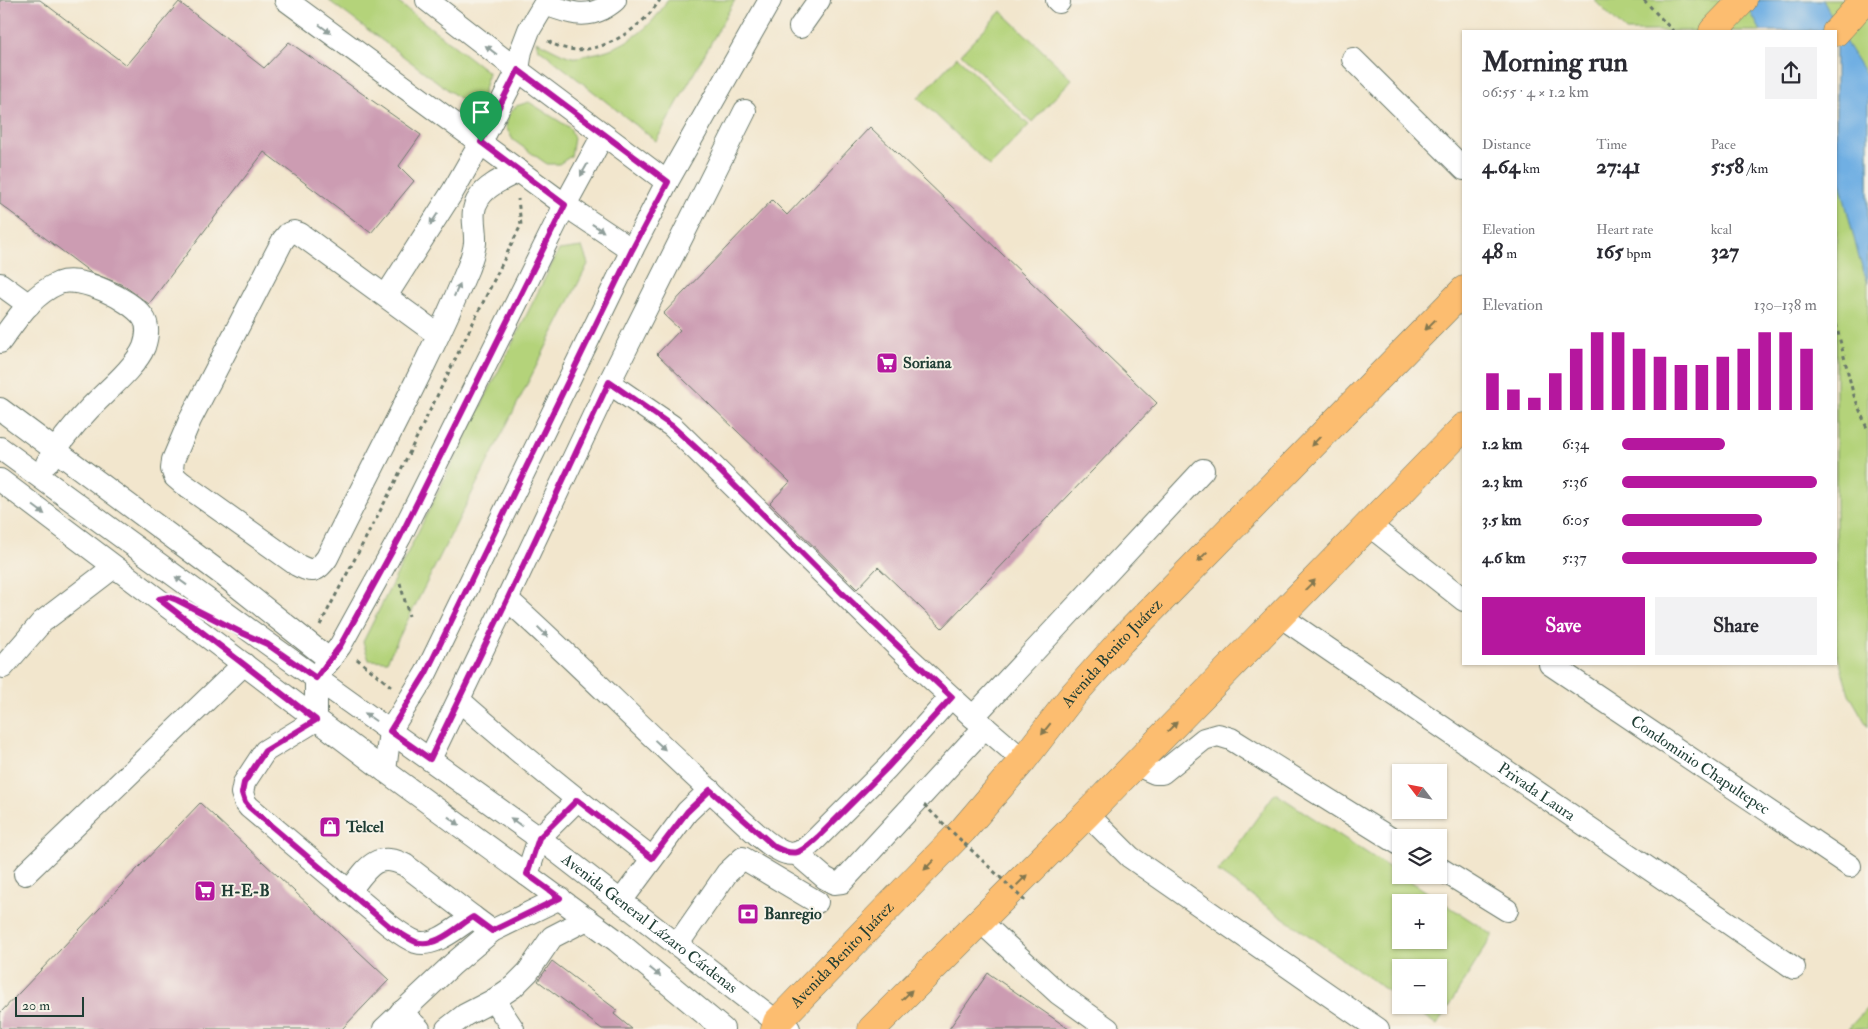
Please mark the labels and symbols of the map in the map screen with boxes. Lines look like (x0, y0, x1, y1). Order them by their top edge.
one-way arrow (318, 24, 332, 34)
one-way arrow (484, 44, 497, 55)
pin (460, 91, 502, 142)
one-way arrow (580, 163, 588, 178)
one-way arrow (430, 213, 439, 226)
one-way arrow (592, 223, 605, 233)
one-way arrow (454, 283, 462, 297)
one-way arrow (1424, 318, 1436, 330)
supermarket icon: Soriana (875, 351, 899, 375)
place label: Soriana (903, 353, 952, 373)
one-way arrow (1310, 434, 1322, 446)
one-way arrow (32, 504, 45, 515)
one-way arrow (1196, 550, 1208, 562)
one-way arrow (174, 576, 188, 586)
one-way arrow (1304, 579, 1316, 591)
street label: Avenida Benito Juárez (1057, 594, 1167, 712)
one-way arrow (537, 626, 549, 638)
street label: Condominio Chapultepec (1627, 711, 1774, 819)
one-way arrow (363, 712, 377, 722)
one-way arrow (1166, 721, 1178, 733)
one-way arrow (1041, 722, 1052, 735)
one-way arrow (654, 739, 666, 751)
street label: Privada Laura (1494, 758, 1580, 826)
north arrow (1392, 764, 1448, 819)
shop icon: Telcel (318, 815, 342, 839)
one-way arrow (447, 816, 460, 827)
place label: Telcel (345, 817, 385, 837)
one-way arrow (509, 817, 523, 827)
street label: Avenida General Lázaro Cárdenas (557, 849, 742, 998)
one-way arrow (923, 859, 935, 871)
one-way arrow (1015, 874, 1027, 886)
supermarket icon: H-E-B (193, 879, 217, 903)
place label: H-E-B (221, 881, 270, 901)
street label: Avenida Benito Juárez (785, 897, 899, 1013)
bank icon: Banregio (736, 902, 760, 926)
place label: Banregio (764, 904, 822, 925)
one-way arrow (648, 967, 661, 978)
one-way arrow (900, 989, 912, 1001)
scale bar (15, 994, 84, 1017)

